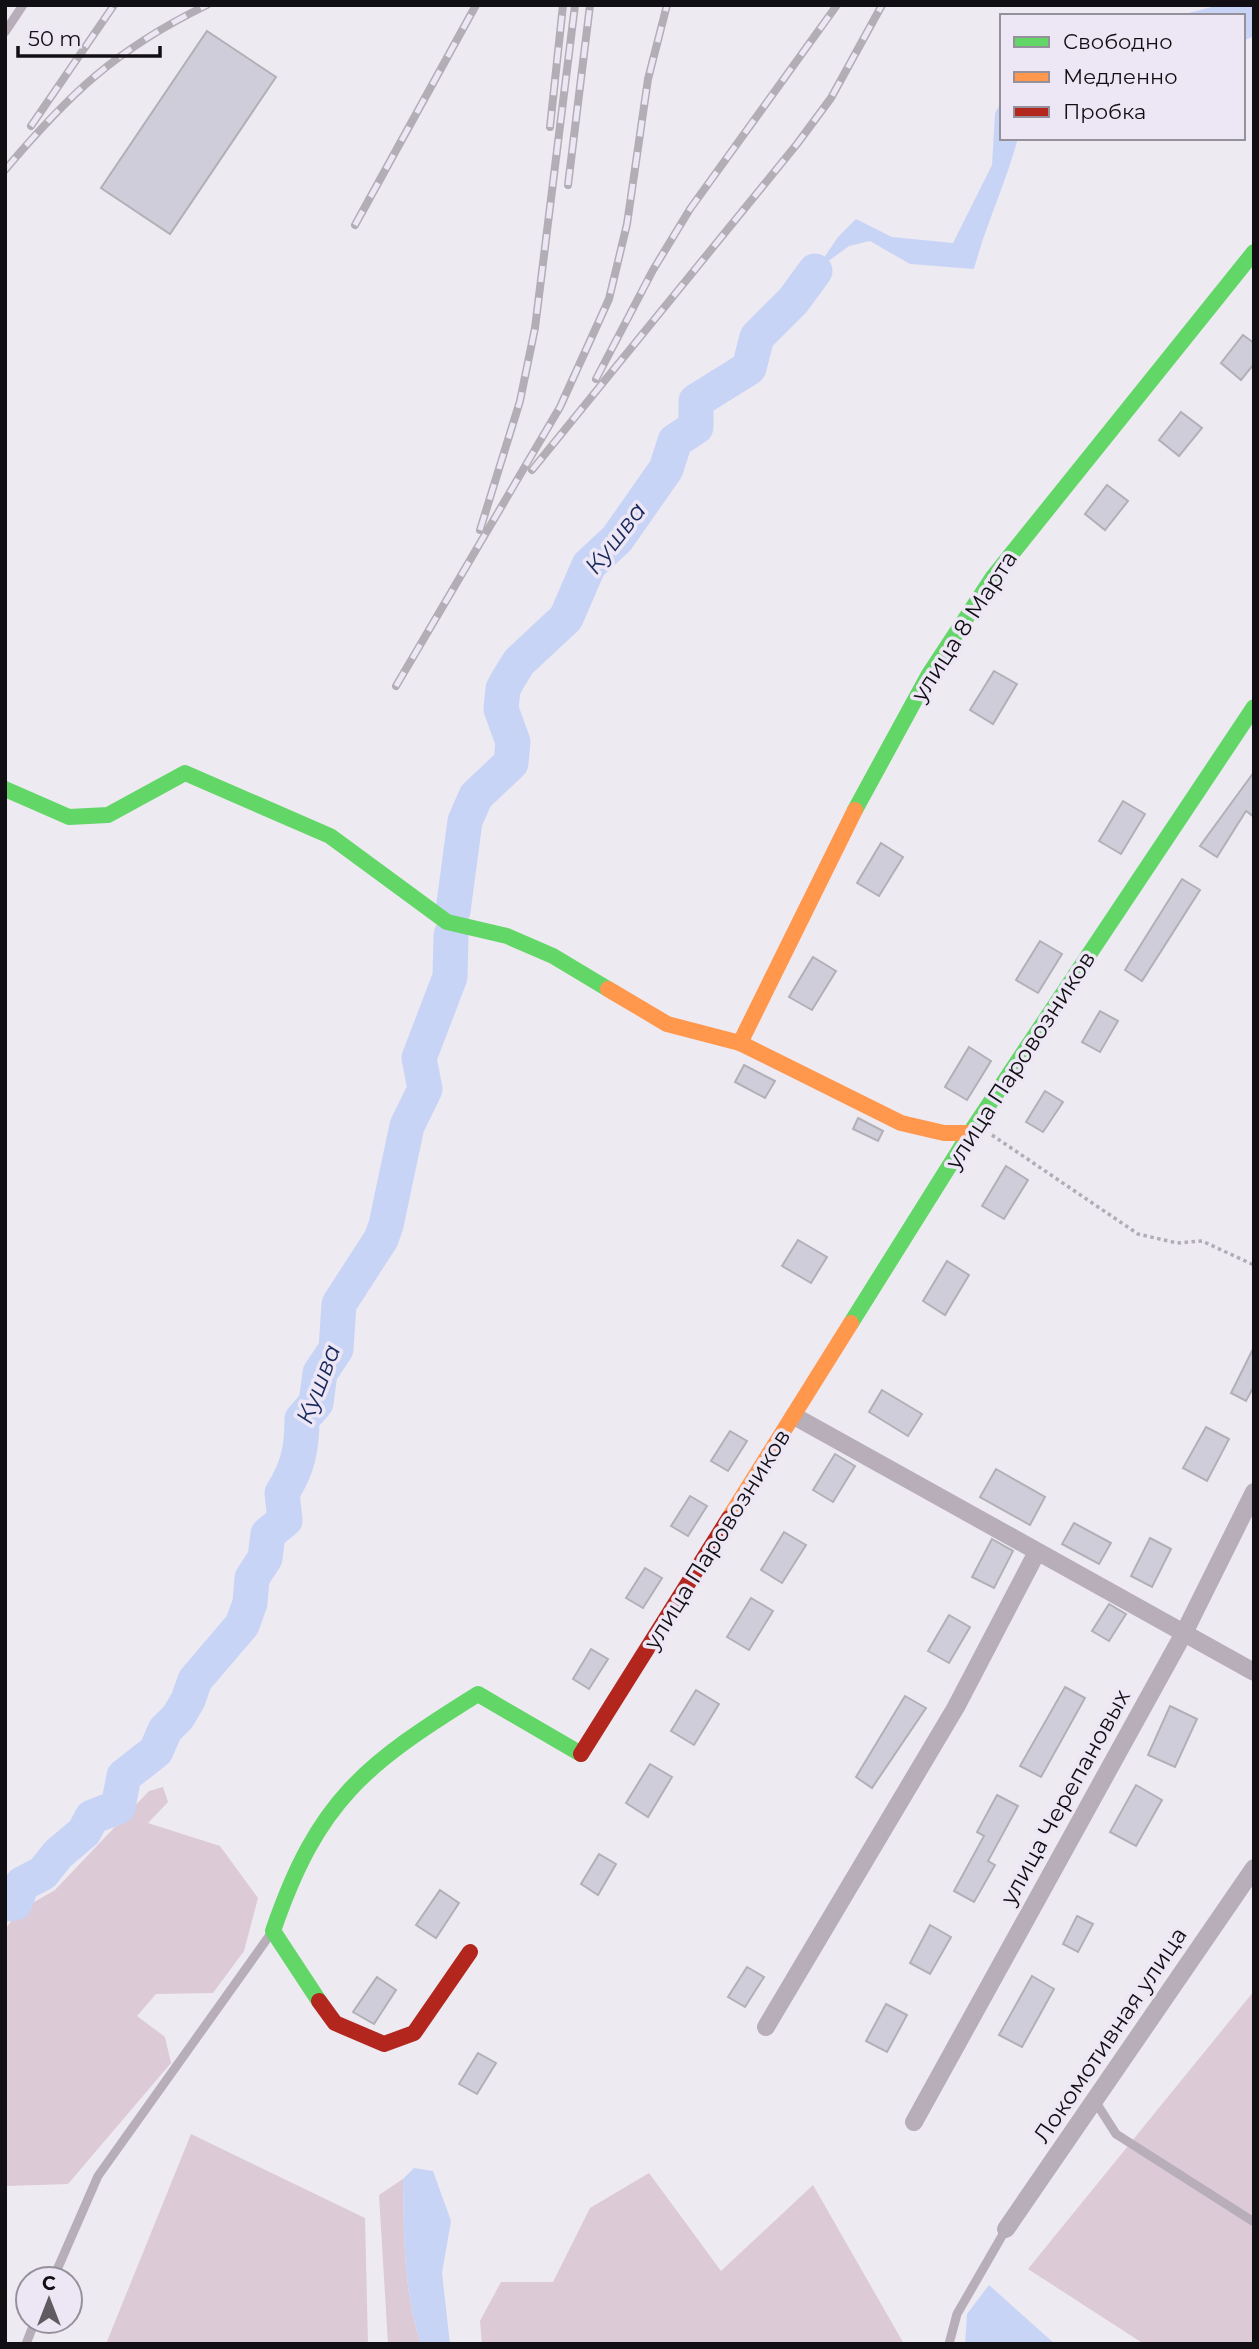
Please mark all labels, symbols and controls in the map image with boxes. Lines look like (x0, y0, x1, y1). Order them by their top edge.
scale bar (18, 14, 159, 58)
legend (1000, 14, 1245, 140)
text: 50 m (28, 26, 82, 51)
text: Свободно (1063, 29, 1173, 54)
text: Медленно (1063, 64, 1178, 89)
text: Пробка (1063, 99, 1146, 124)
water label: Кушва (578, 496, 652, 580)
street label: улица 8 Марта (904, 546, 1023, 707)
street label: улица Паровозников (938, 946, 1101, 1175)
water label: Кушва (290, 1340, 346, 1428)
street label: улица Паровозников (637, 1424, 796, 1655)
street label: улица Черепановых (994, 1685, 1136, 1910)
street label: Локомотивная улица (1027, 1922, 1193, 2148)
north arrow (14, 2265, 84, 2335)
text: С (42, 2272, 56, 2295)

